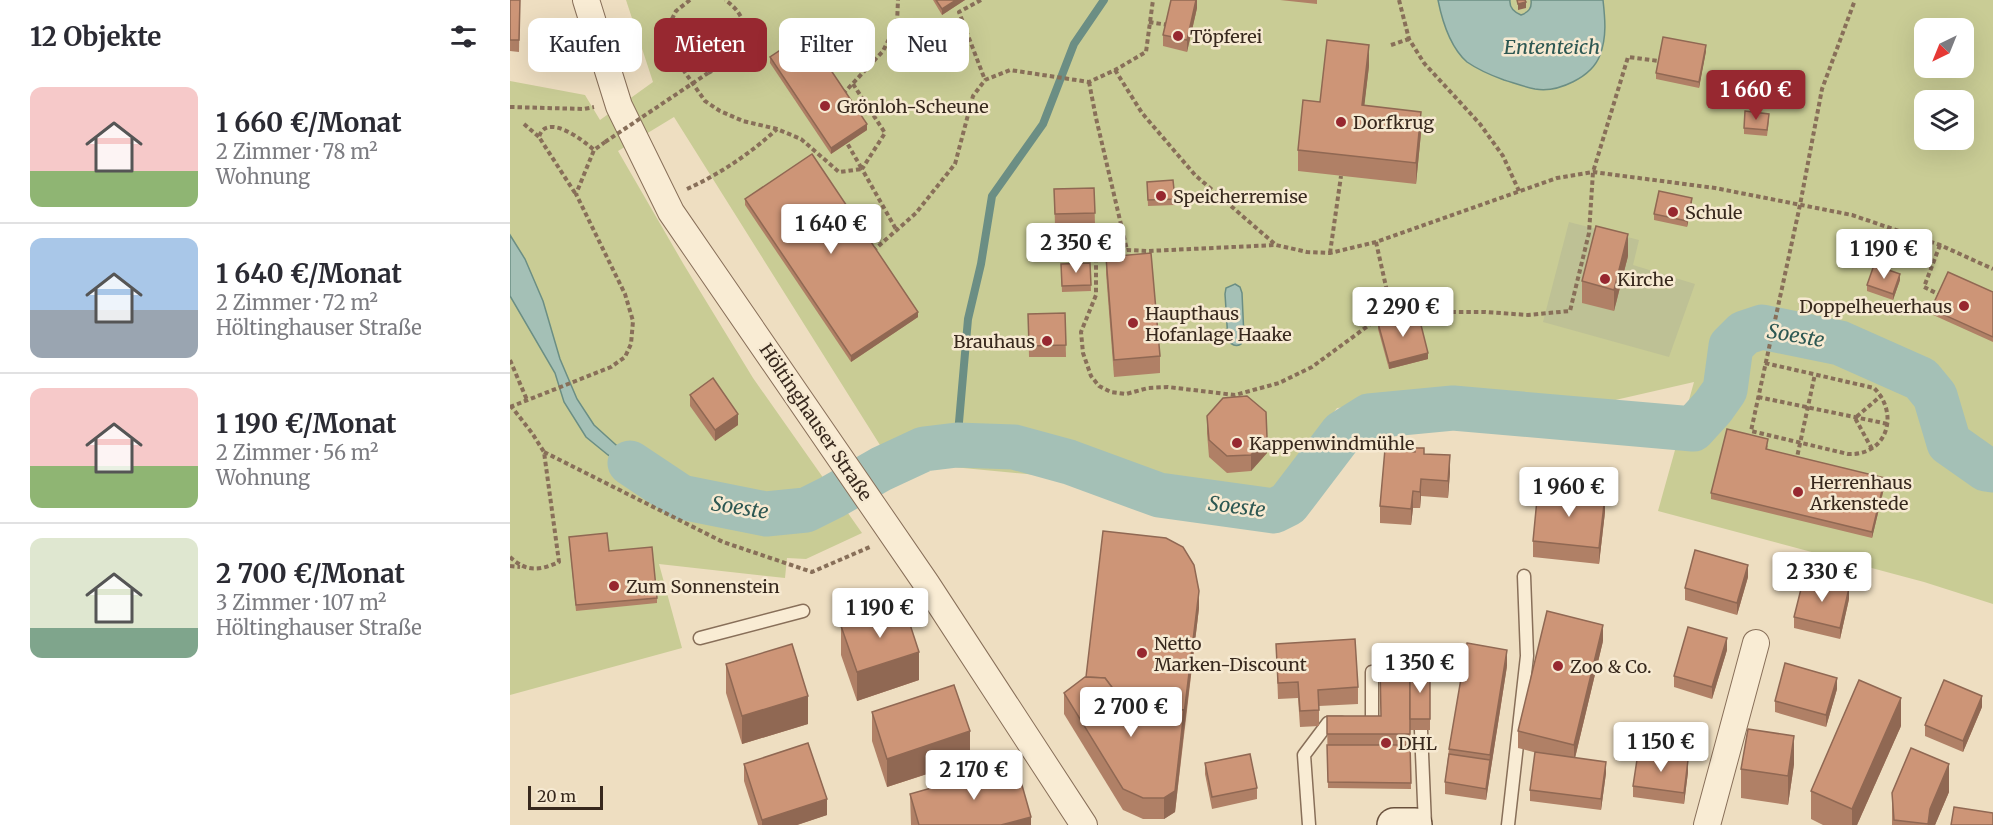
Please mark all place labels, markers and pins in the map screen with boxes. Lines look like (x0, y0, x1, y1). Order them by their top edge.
place label: Töpferei (1190, 25, 1263, 48)
marker: Töpferei (1171, 29, 1185, 43)
pin: 1 660 € (1701, 70, 1811, 121)
place label: Grönloh-Scheune (837, 95, 989, 118)
marker: Grönloh-Scheune (818, 99, 832, 113)
place label: Dorfkrug (1353, 111, 1434, 134)
marker: Dorfkrug (1334, 115, 1348, 129)
place label: Speicherremise (1173, 185, 1307, 208)
marker: Speicherremise (1154, 189, 1168, 203)
place label: Schule (1685, 201, 1742, 224)
pin: 1 640 € (776, 204, 886, 255)
marker: Schule (1666, 205, 1680, 219)
pin: 2 350 € (1021, 223, 1131, 274)
pin: 1 190 € (1829, 229, 1939, 280)
place label: Kirche (1617, 268, 1674, 291)
marker: Kirche (1598, 272, 1612, 286)
pin: 2 290 € (1348, 287, 1458, 338)
place label: Doppelheuerhaus (1799, 295, 1952, 318)
marker: Doppelheuerhaus (1957, 299, 1971, 313)
place label: Haupthaus Hofanlage Haake (1145, 302, 1292, 346)
marker: Haupthaus Hofanlage Haake (1126, 316, 1140, 330)
place label: Brauhaus (953, 330, 1035, 353)
marker: Brauhaus (1040, 334, 1054, 348)
place label: Kappenwindmühle (1249, 432, 1415, 455)
marker: Kappenwindmühle (1230, 436, 1244, 450)
pin: 1 960 € (1514, 467, 1624, 518)
place label: Herrenhaus Arkenstede (1809, 471, 1912, 515)
marker: Herrenhaus Arkenstede (1791, 485, 1805, 499)
pin: 2 330 € (1767, 552, 1877, 603)
place label: Zum Sonnenstein (626, 575, 780, 598)
marker: Zum Sonnenstein (607, 579, 621, 593)
pin: 1 190 € (825, 588, 935, 639)
place label: Netto Marken-Discount (1154, 632, 1307, 676)
pin: 1 350 € (1365, 643, 1475, 694)
marker: Netto Marken-Discount (1135, 646, 1149, 660)
place label: Zoo & Co. (1570, 655, 1652, 678)
marker: Zoo & Co. (1551, 659, 1565, 673)
pin: 2 700 € (1076, 687, 1186, 738)
pin: 1 150 € (1606, 722, 1716, 773)
place label: DHL (1398, 732, 1437, 755)
marker: DHL (1379, 736, 1393, 750)
pin: 2 170 € (919, 750, 1029, 801)

